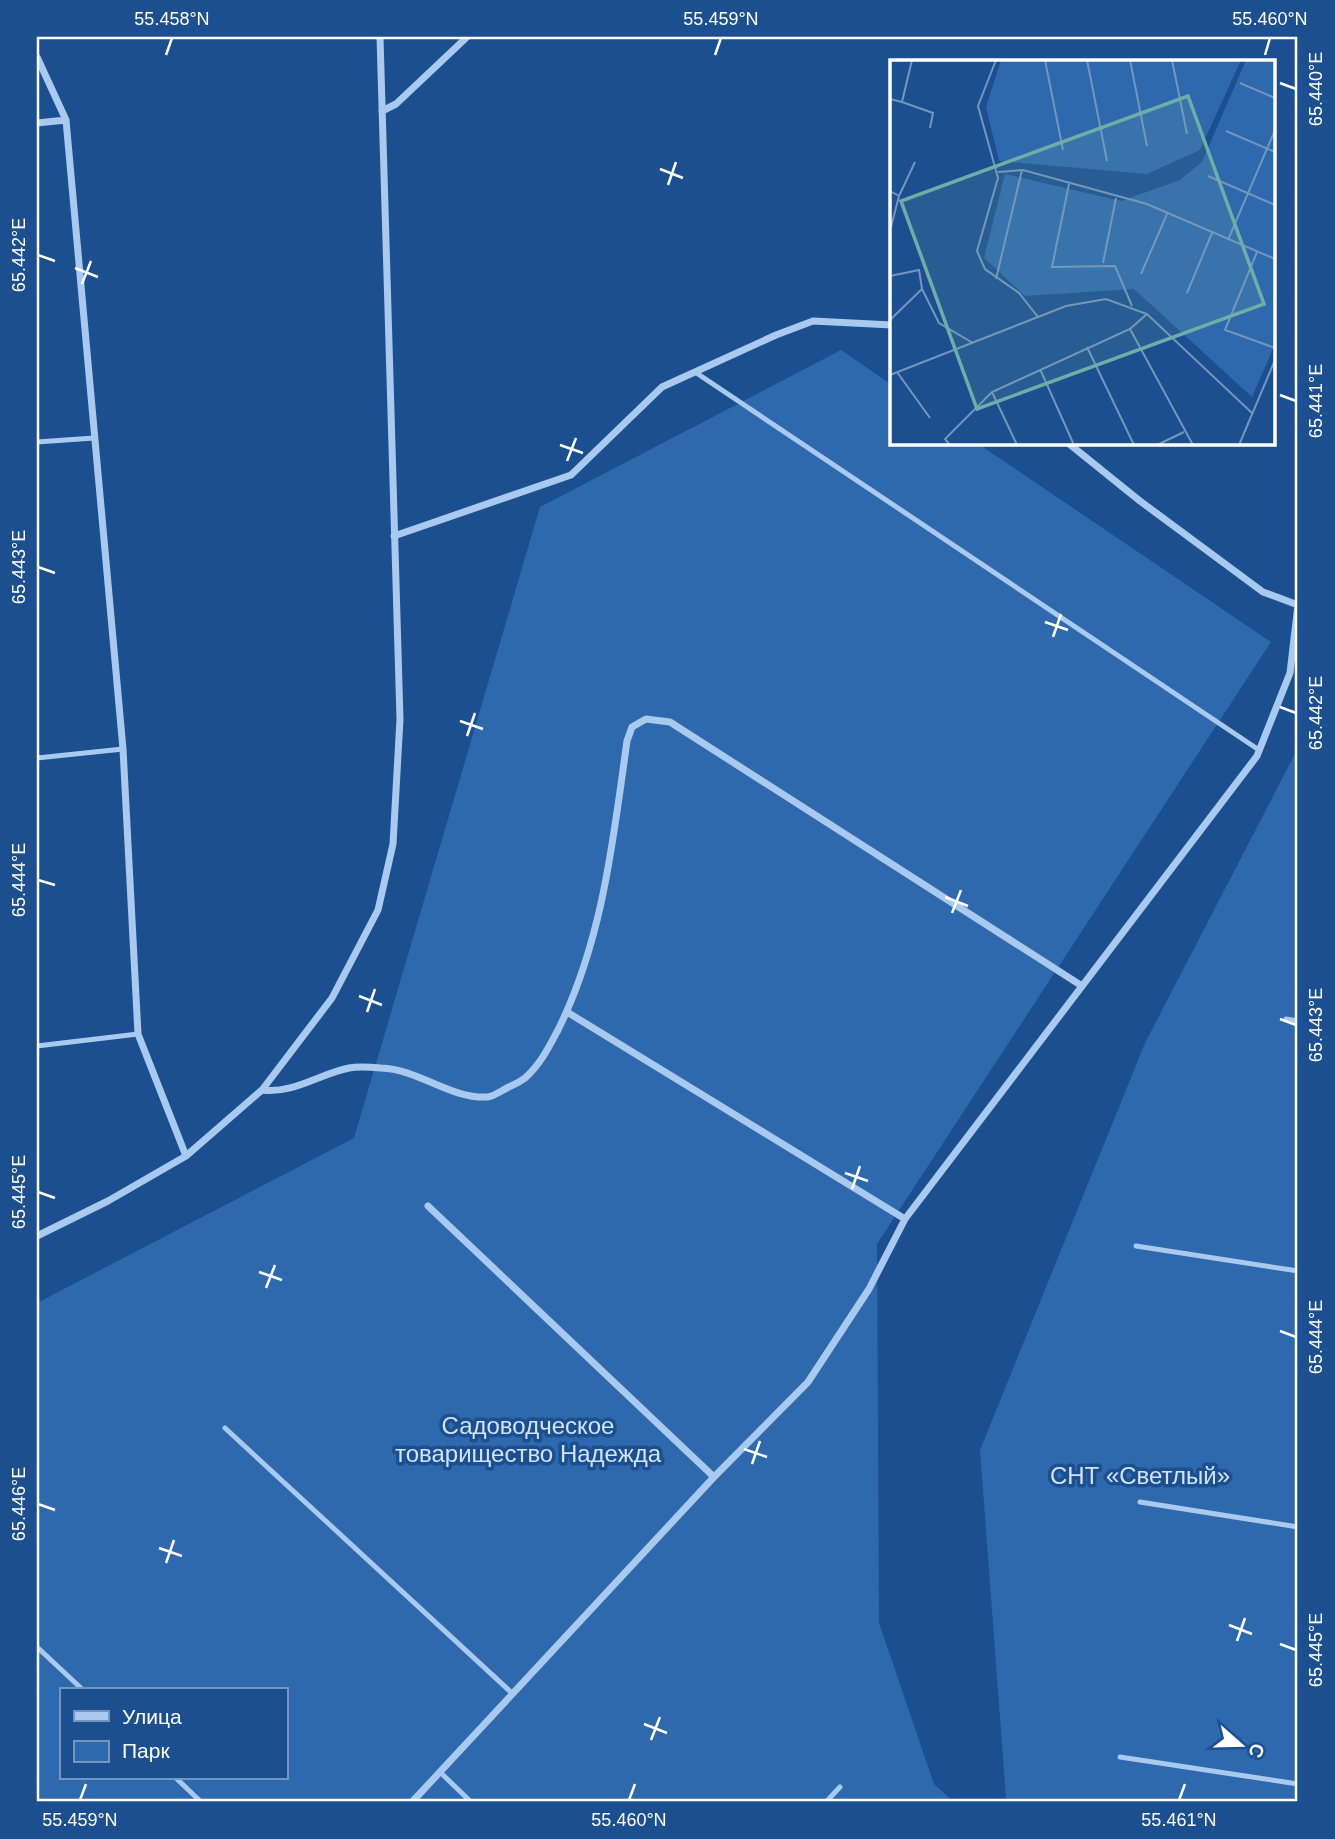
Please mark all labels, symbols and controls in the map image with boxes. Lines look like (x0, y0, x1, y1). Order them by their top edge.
text: 55.458°N (134, 9, 210, 29)
text: 55.459°N (683, 9, 759, 29)
text: 55.460°N (1232, 9, 1308, 29)
text: 65.440°E (1306, 52, 1326, 126)
inset map (890, 60, 1276, 444)
text: 65.442°E (9, 218, 29, 292)
text: 65.441°E (1306, 364, 1326, 438)
text: 65.443°E (9, 530, 29, 604)
text: 65.442°E (1306, 676, 1326, 750)
text: 65.444°E (9, 843, 29, 917)
text: 65.443°E (1306, 988, 1326, 1062)
text: 65.445°E (9, 1155, 29, 1229)
text: 65.444°E (1306, 1300, 1326, 1374)
park label: Садоводческое товарищество Надежда (395, 1412, 662, 1467)
park label: СНТ «Светлый» (1050, 1462, 1230, 1489)
text: 65.446°E (9, 1467, 29, 1541)
text: 65.445°E (1306, 1613, 1326, 1687)
legend (60, 1688, 287, 1780)
text: Улица (122, 1705, 182, 1728)
north arrow (1206, 1710, 1276, 1780)
text: Парк (122, 1739, 170, 1762)
text: С (1244, 1741, 1269, 1761)
text: 55.459°N (42, 1810, 118, 1830)
text: 55.460°N (591, 1810, 667, 1830)
text: 55.461°N (1141, 1810, 1217, 1830)

